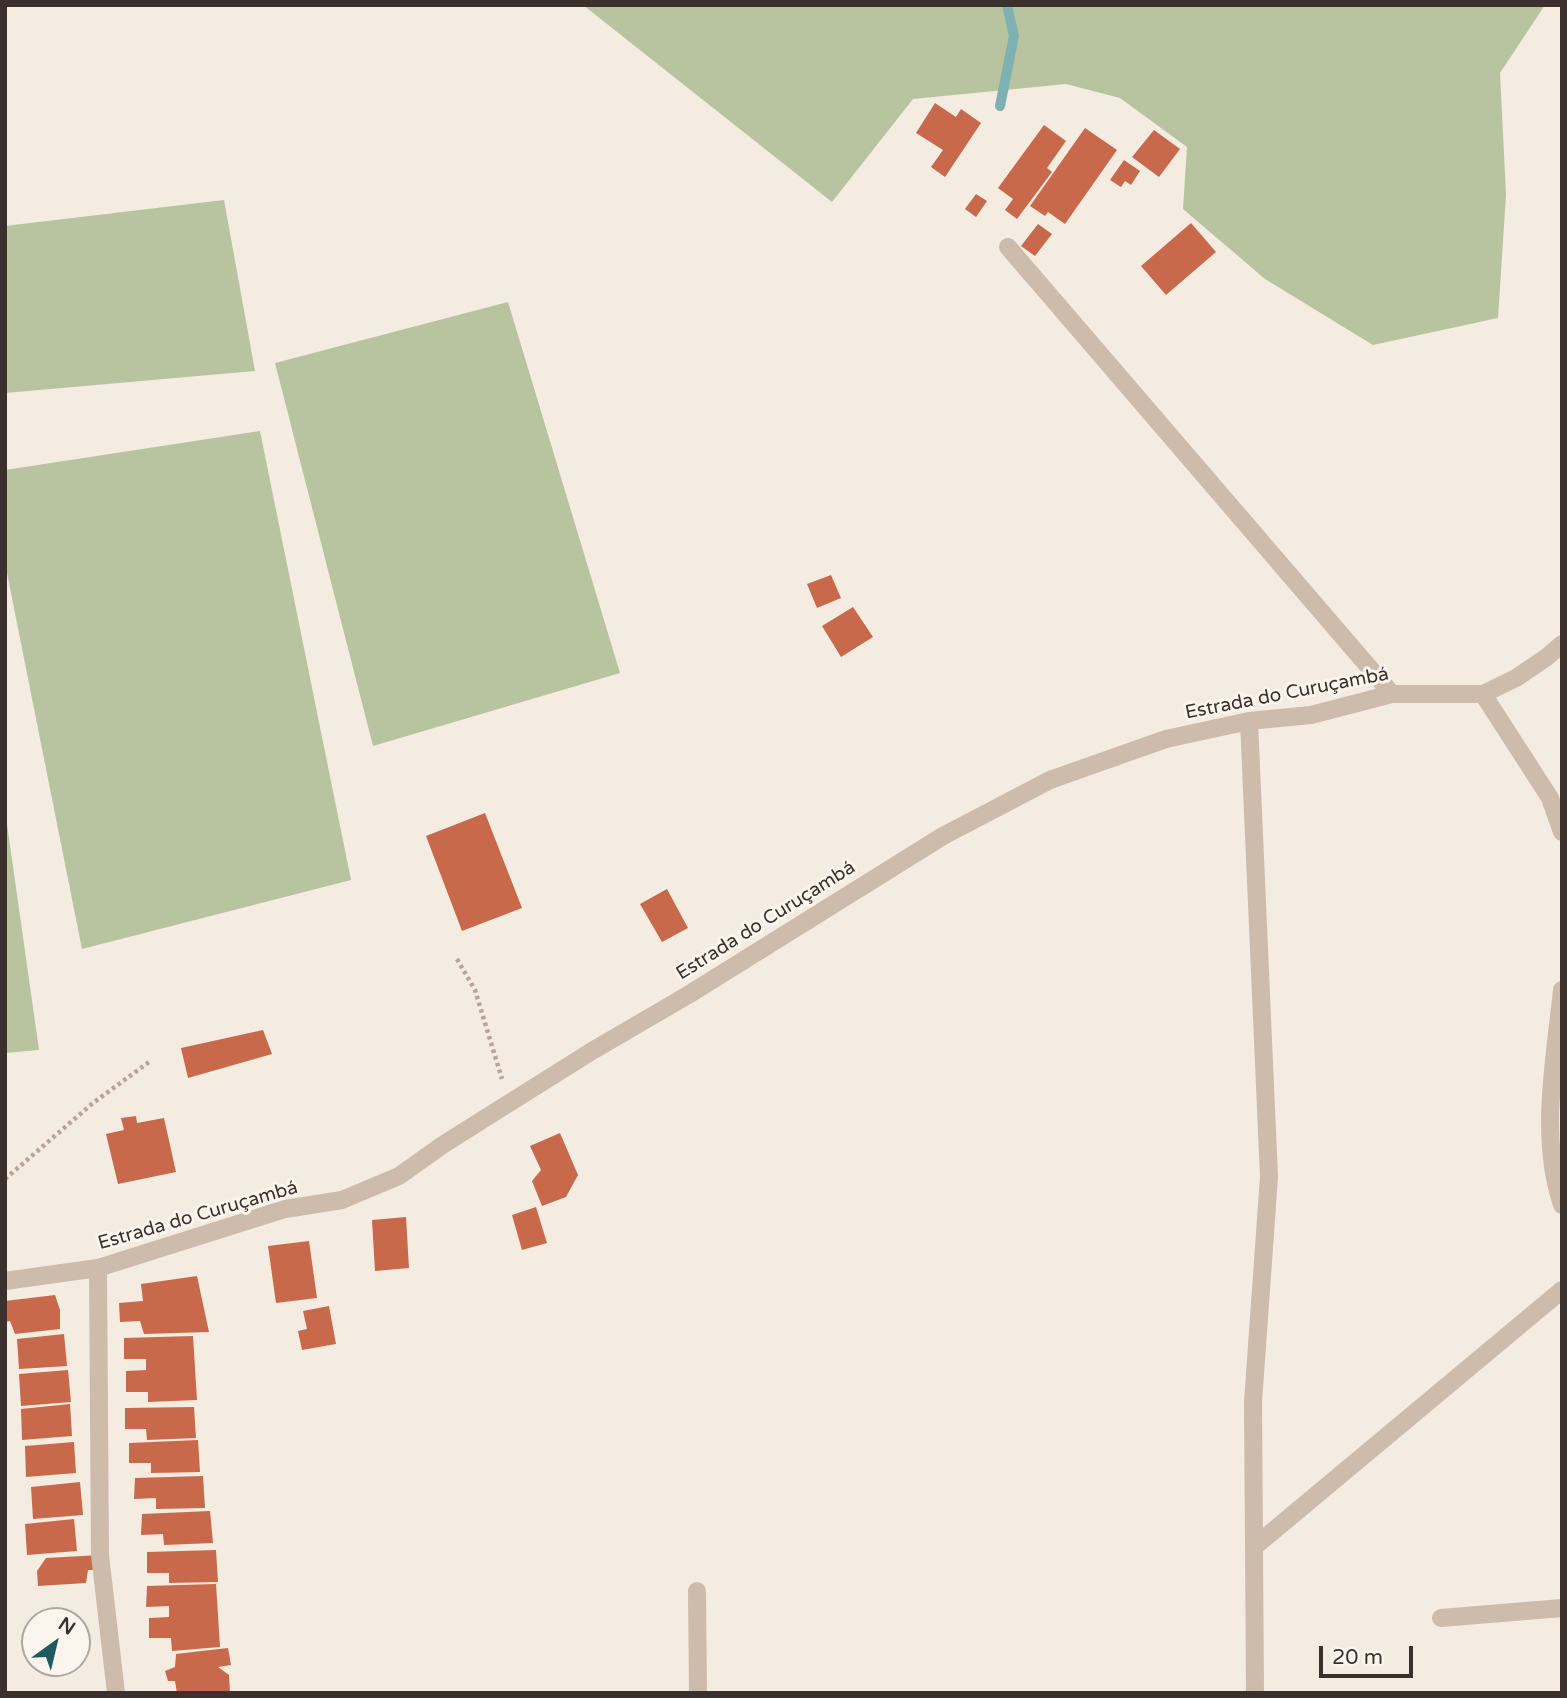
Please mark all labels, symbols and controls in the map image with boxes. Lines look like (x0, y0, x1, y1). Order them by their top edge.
street label: Estrada do Curuçambá (1183, 663, 1391, 725)
street label: Estrada do Curuçambá (672, 857, 860, 985)
street label: Estrada do Curuçambá (96, 1177, 300, 1255)
north arrow (21, 1607, 91, 1677)
text: N (54, 1613, 79, 1640)
scale bar (1322, 1632, 1416, 1676)
text: 20 m (1332, 1645, 1383, 1670)

